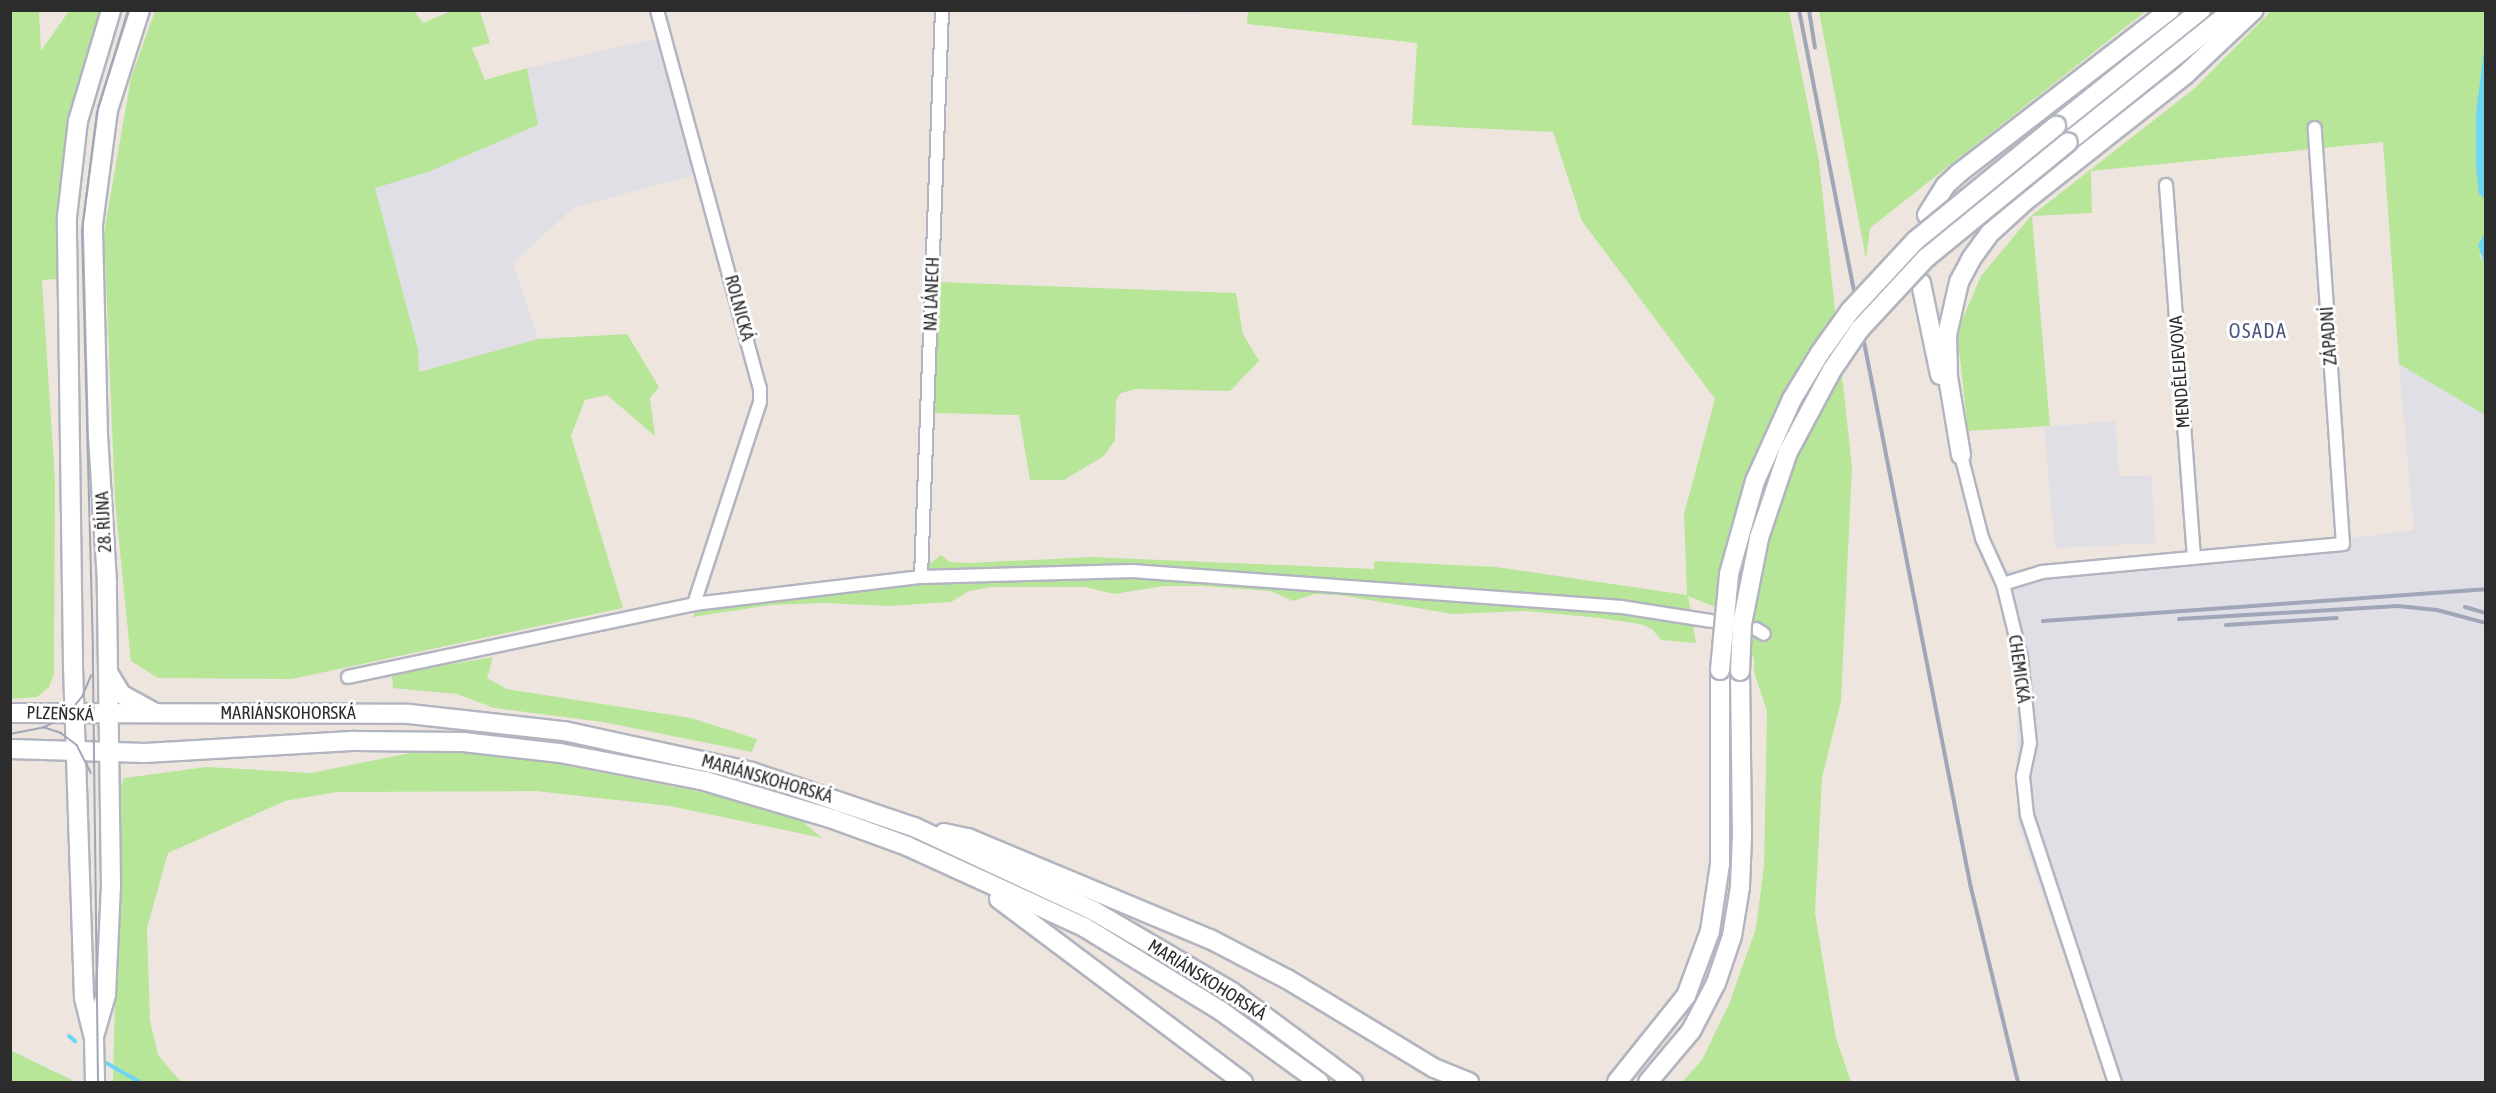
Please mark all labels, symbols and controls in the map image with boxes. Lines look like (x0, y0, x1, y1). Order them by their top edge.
street label: NA LÁNECH (920, 256, 944, 332)
street label: ROLNICKÁ (720, 273, 758, 343)
street label: ZÁPADNÍ (2316, 306, 2342, 366)
street label: MENDĚLEJEVOVA (2165, 315, 2195, 429)
district label: OSADA (2229, 318, 2287, 342)
street label: 28. ŘÍJNA (92, 491, 116, 553)
street label: CHEMICKÁ (2004, 634, 2034, 704)
street label: PLZEŇSKÁ (26, 702, 94, 726)
street label: MARIÁNSKOHORSKÁ (220, 702, 356, 724)
street label: MARIÁNSKOHORSKÁ (699, 750, 835, 808)
street label: MARIÁNSKOHORSKÁ (1144, 935, 1270, 1025)

